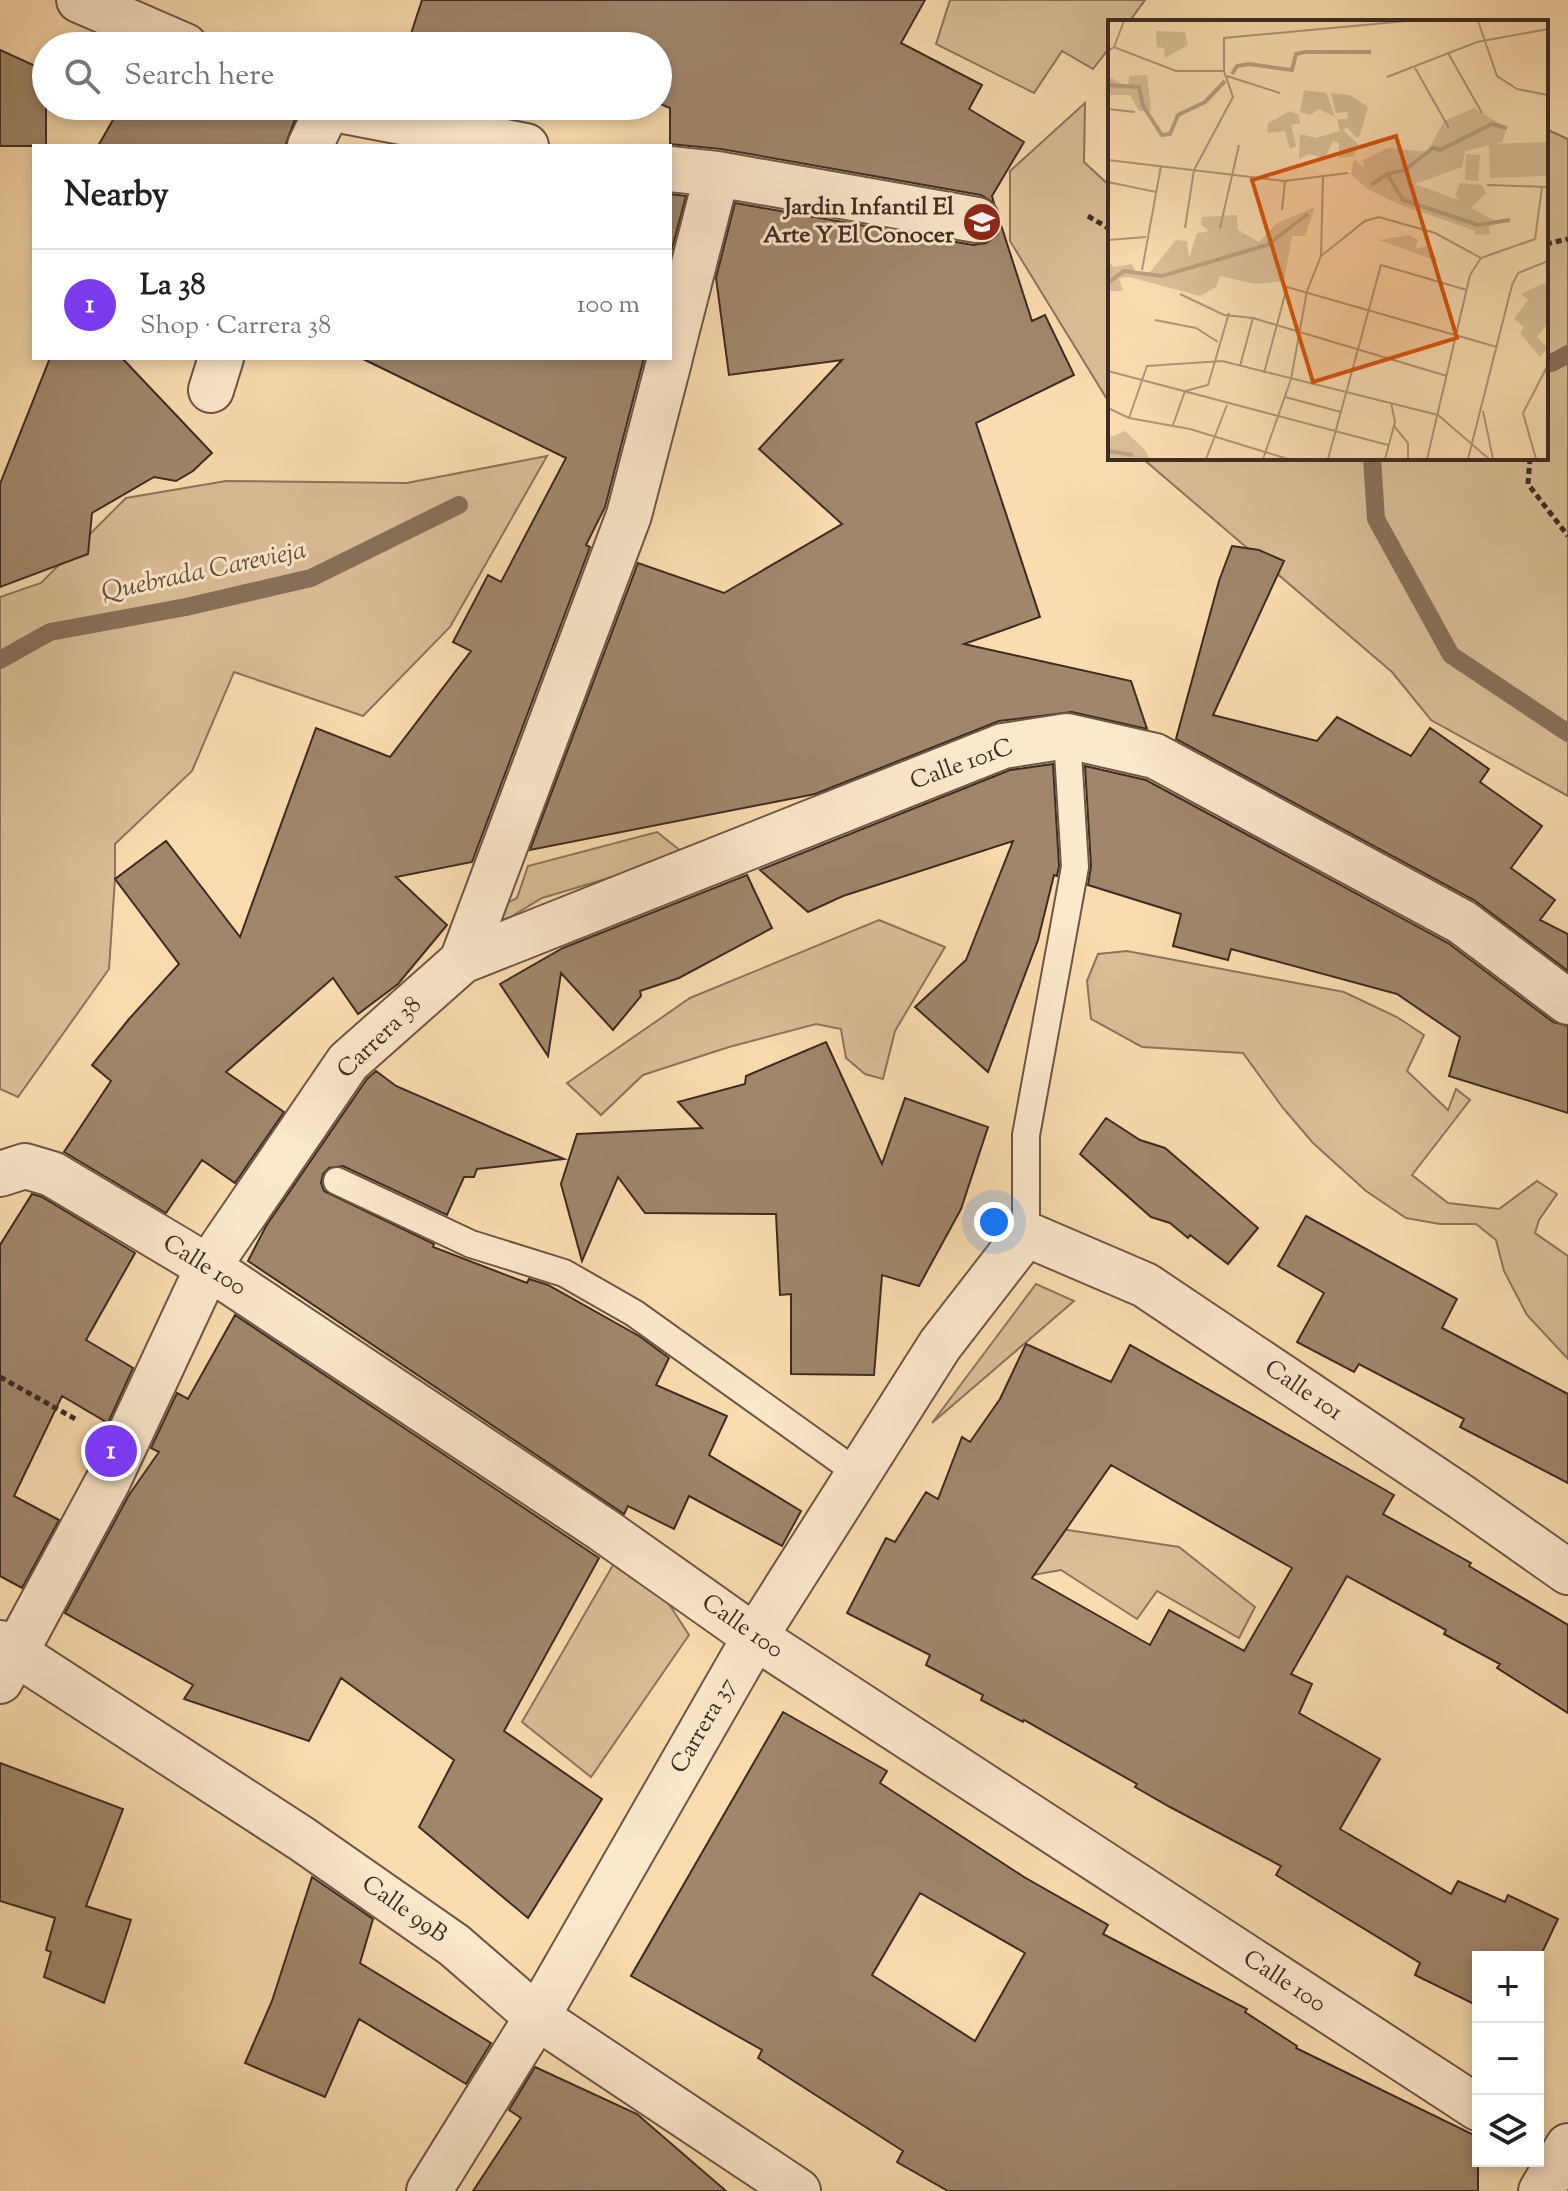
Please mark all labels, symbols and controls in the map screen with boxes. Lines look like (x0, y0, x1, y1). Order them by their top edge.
inset map (1108, 20, 1548, 460)
search box (32, 32, 672, 120)
icon: search (60, 54, 104, 98)
text: Search here (124, 55, 274, 98)
text: Nearby (64, 172, 169, 221)
place label: Jardin Infantil El Arte Y El Conocer (763, 191, 955, 253)
school or university icon: Jardin Infantil El Arte Y El Conocer (961, 201, 1003, 243)
text: La 38 (140, 265, 205, 308)
text: 1 (86, 287, 94, 324)
text: 100 m (577, 287, 640, 324)
text: Shop · Carrera 38 (140, 308, 331, 345)
water label: Quebrada Carevieja (98, 532, 310, 612)
street label: Calle 101C (906, 731, 1018, 799)
street label: Carrera 38 (330, 989, 430, 1087)
your location (974, 1202, 1014, 1242)
street label: Calle 100 (156, 1227, 252, 1305)
street label: Calle 101 (1257, 1352, 1349, 1430)
pin: 1 (85, 1421, 137, 1481)
street label: Calle 100 (694, 1586, 790, 1668)
street label: Carrera 37 (663, 1672, 745, 1780)
street label: Calle 99B (354, 1868, 454, 1952)
street label: Calle 100 (1236, 1942, 1332, 2022)
map controls (1472, 1951, 1544, 2167)
button: + (1472, 1951, 1544, 2023)
button: − (1472, 2023, 1544, 2095)
button: layers (1472, 2095, 1544, 2167)

